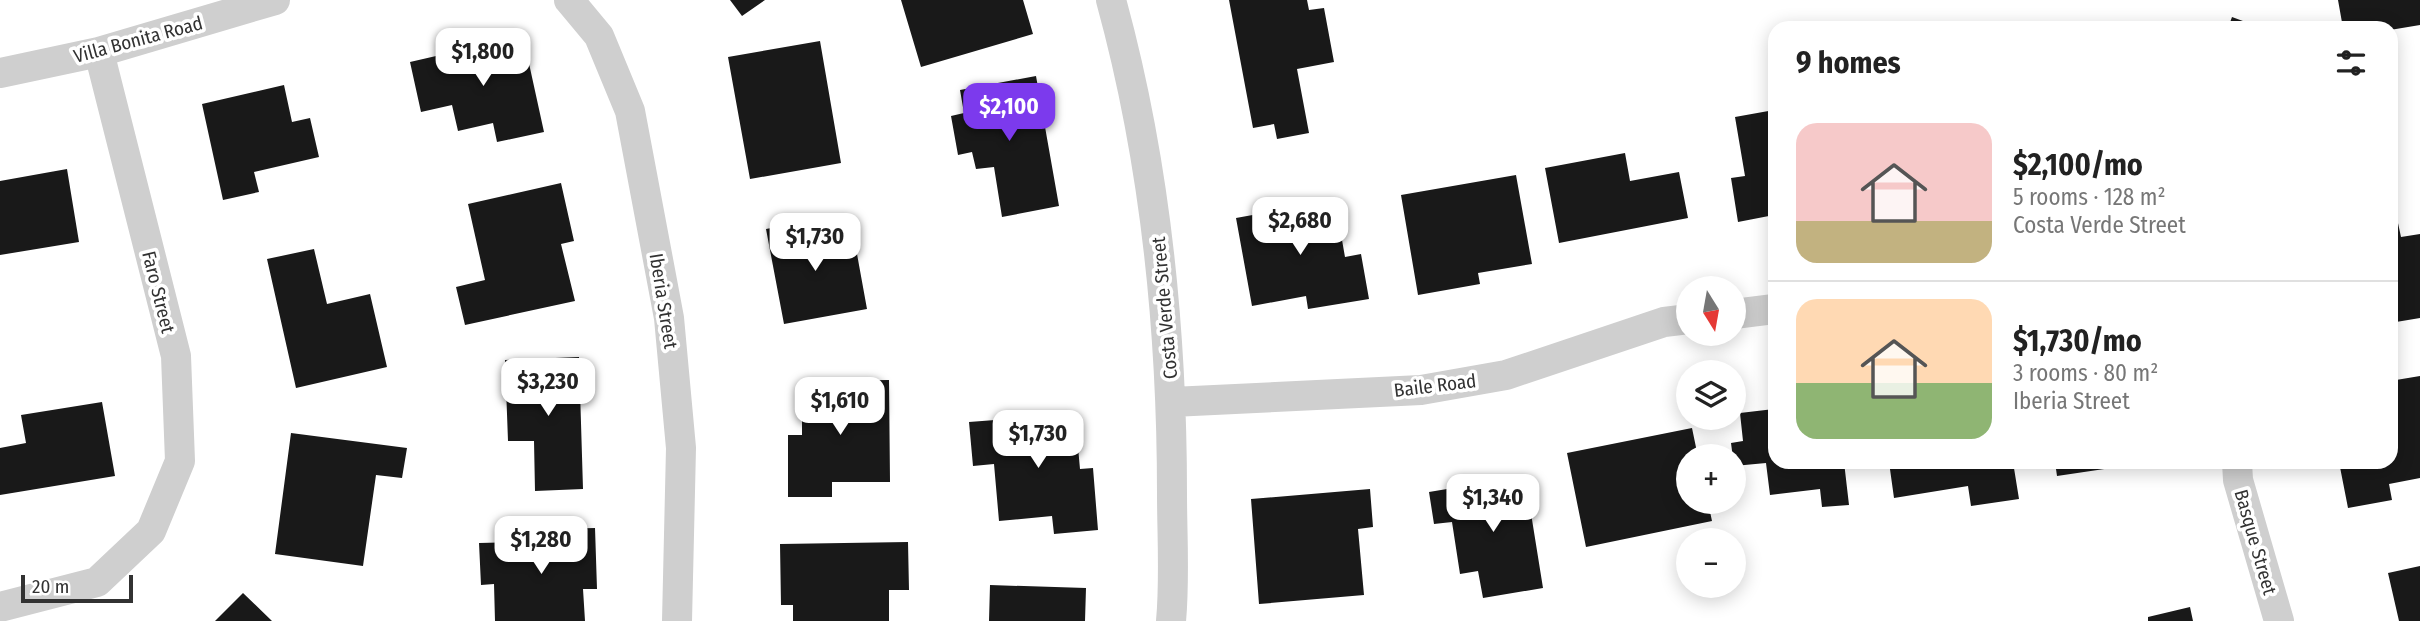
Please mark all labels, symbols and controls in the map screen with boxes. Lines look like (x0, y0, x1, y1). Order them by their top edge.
street label: Villa Bonita Road (71, 11, 205, 68)
pin: $1,800 (426, 28, 540, 88)
text: $1,800 (452, 37, 514, 65)
icon: filters (2332, 44, 2370, 82)
text: 9 homes (1796, 45, 1901, 81)
pin: $2,100 (952, 83, 1066, 143)
text: $2,100 (979, 92, 1039, 120)
text: $2,100/mo (2013, 147, 2143, 183)
icon: home (1852, 151, 1936, 235)
text: 5 rooms · 128 m² (2013, 183, 2166, 211)
pin: $2,680 (1243, 198, 1357, 257)
text: $2,680 (1268, 206, 1332, 234)
text: Costa Verde Street (2013, 211, 2186, 239)
pin: $1,730 (758, 214, 872, 273)
text: $1,730 (786, 222, 844, 250)
street label: Costa Verde Street (1147, 235, 1182, 380)
street label: Faro Street (137, 249, 180, 336)
street label: Iberia Street (645, 252, 683, 351)
north arrow (1676, 276, 1746, 346)
map controls (1676, 276, 1746, 598)
text: $1,730/mo (2013, 323, 2142, 359)
icon: home (1852, 327, 1936, 411)
pin: $3,230 (491, 358, 605, 418)
text: 3 rooms · 80 m² (2013, 359, 2158, 387)
button: layers (1676, 360, 1746, 430)
text: $3,230 (517, 367, 579, 395)
street label: Baile Road (1393, 369, 1477, 402)
pin: $1,610 (783, 378, 897, 437)
text: $1,610 (811, 386, 869, 414)
text: Iberia Street (2013, 387, 2130, 415)
pin: $1,730 (981, 410, 1095, 470)
text: $1,730 (1009, 419, 1067, 447)
button: + (1676, 444, 1746, 514)
pin: $1,340 (1436, 475, 1550, 534)
text: $1,340 (1462, 483, 1524, 511)
street label: Basque Street (2230, 487, 2282, 598)
pin: $1,280 (484, 516, 598, 576)
text: $1,280 (511, 525, 571, 553)
button: − (1676, 528, 1746, 598)
scale bar (21, 572, 133, 604)
text: 20 m (32, 575, 69, 598)

